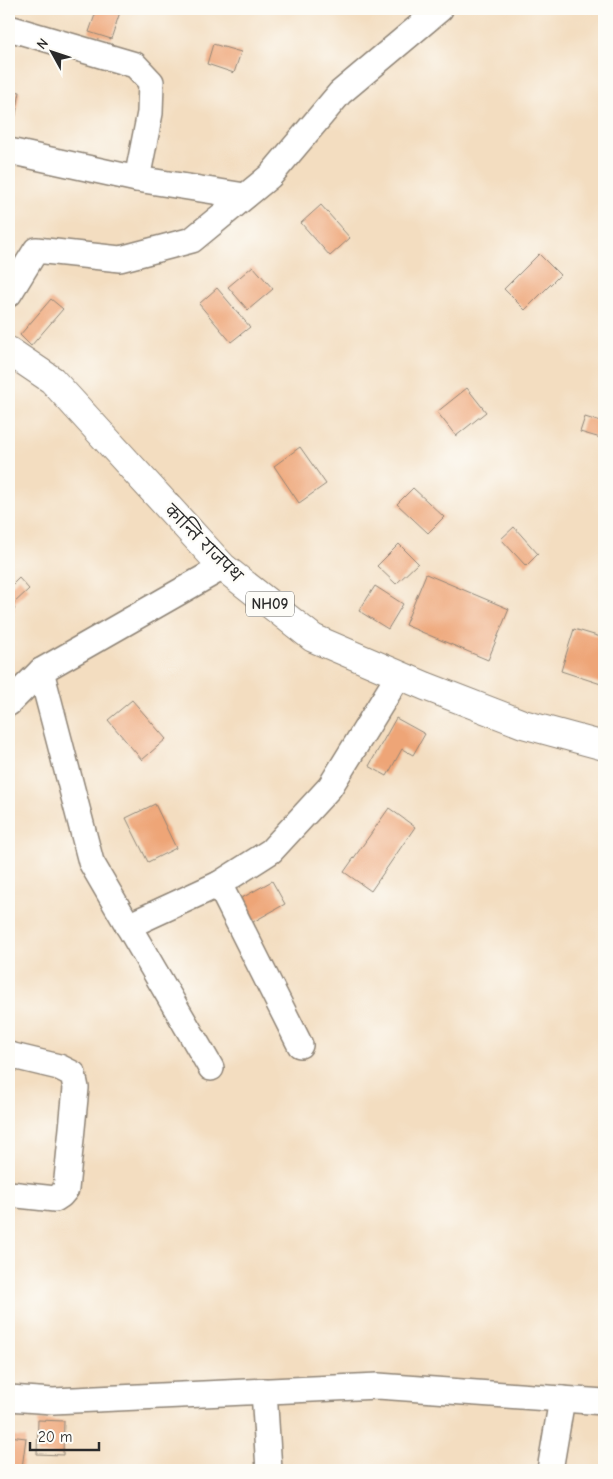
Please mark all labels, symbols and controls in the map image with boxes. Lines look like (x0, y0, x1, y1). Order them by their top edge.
north arrow (28, 28, 78, 78)
text: N (33, 35, 52, 53)
street label: कान्ति राजपथ (161, 499, 248, 587)
road number: NH09 (246, 592, 294, 616)
scale bar (30, 1419, 99, 1451)
text: 20 m (38, 1428, 72, 1446)

